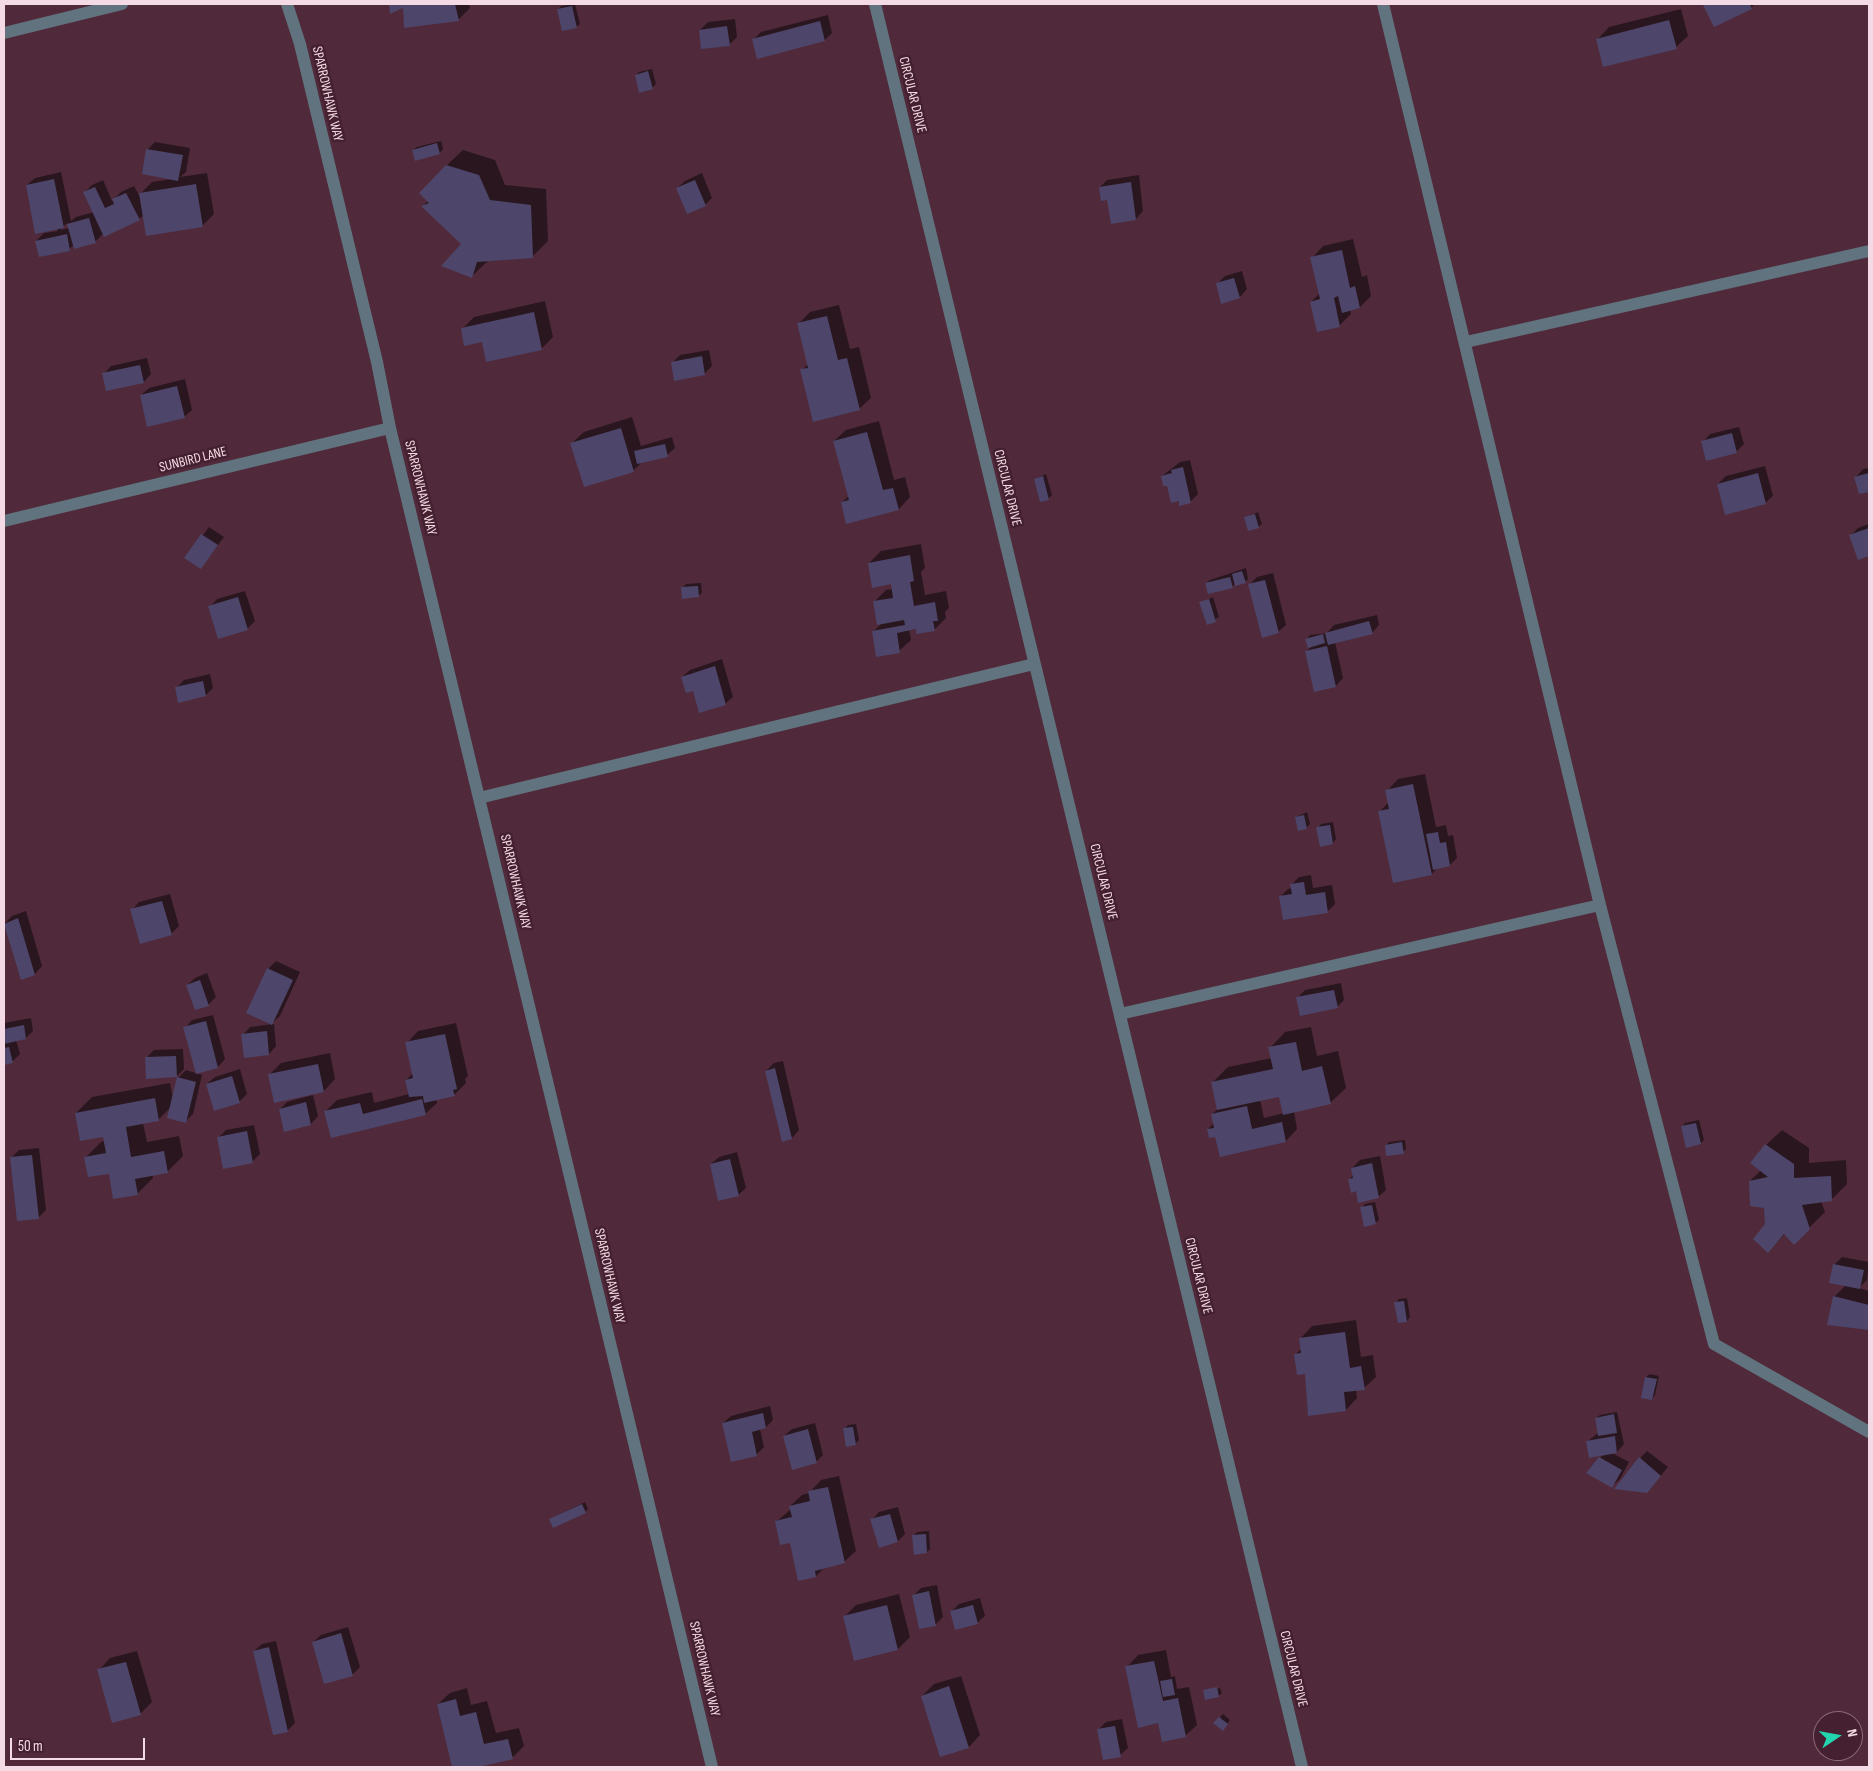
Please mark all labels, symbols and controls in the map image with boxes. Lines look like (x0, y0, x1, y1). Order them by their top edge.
street label: SPARROWHAWK WAY (308, 45, 346, 143)
street label: CIRCULAR DRIVE (894, 55, 930, 135)
street label: SPARROWHAWK WAY (400, 439, 440, 537)
street label: SUNBIRD LANE (158, 444, 228, 476)
street label: CIRCULAR DRIVE (989, 448, 1025, 528)
street label: SPARROWHAWK WAY (496, 833, 534, 931)
street label: CIRCULAR DRIVE (1085, 842, 1121, 922)
street label: SPARROWHAWK WAY (590, 1227, 628, 1325)
street label: CIRCULAR DRIVE (1180, 1236, 1216, 1316)
street label: SPARROWHAWK WAY (685, 1620, 723, 1718)
street label: CIRCULAR DRIVE (1275, 1629, 1311, 1709)
north arrow (1813, 1711, 1863, 1761)
scale bar (12, 1728, 148, 1760)
text: N (1843, 1728, 1861, 1738)
text: 50 m (18, 1737, 43, 1756)

